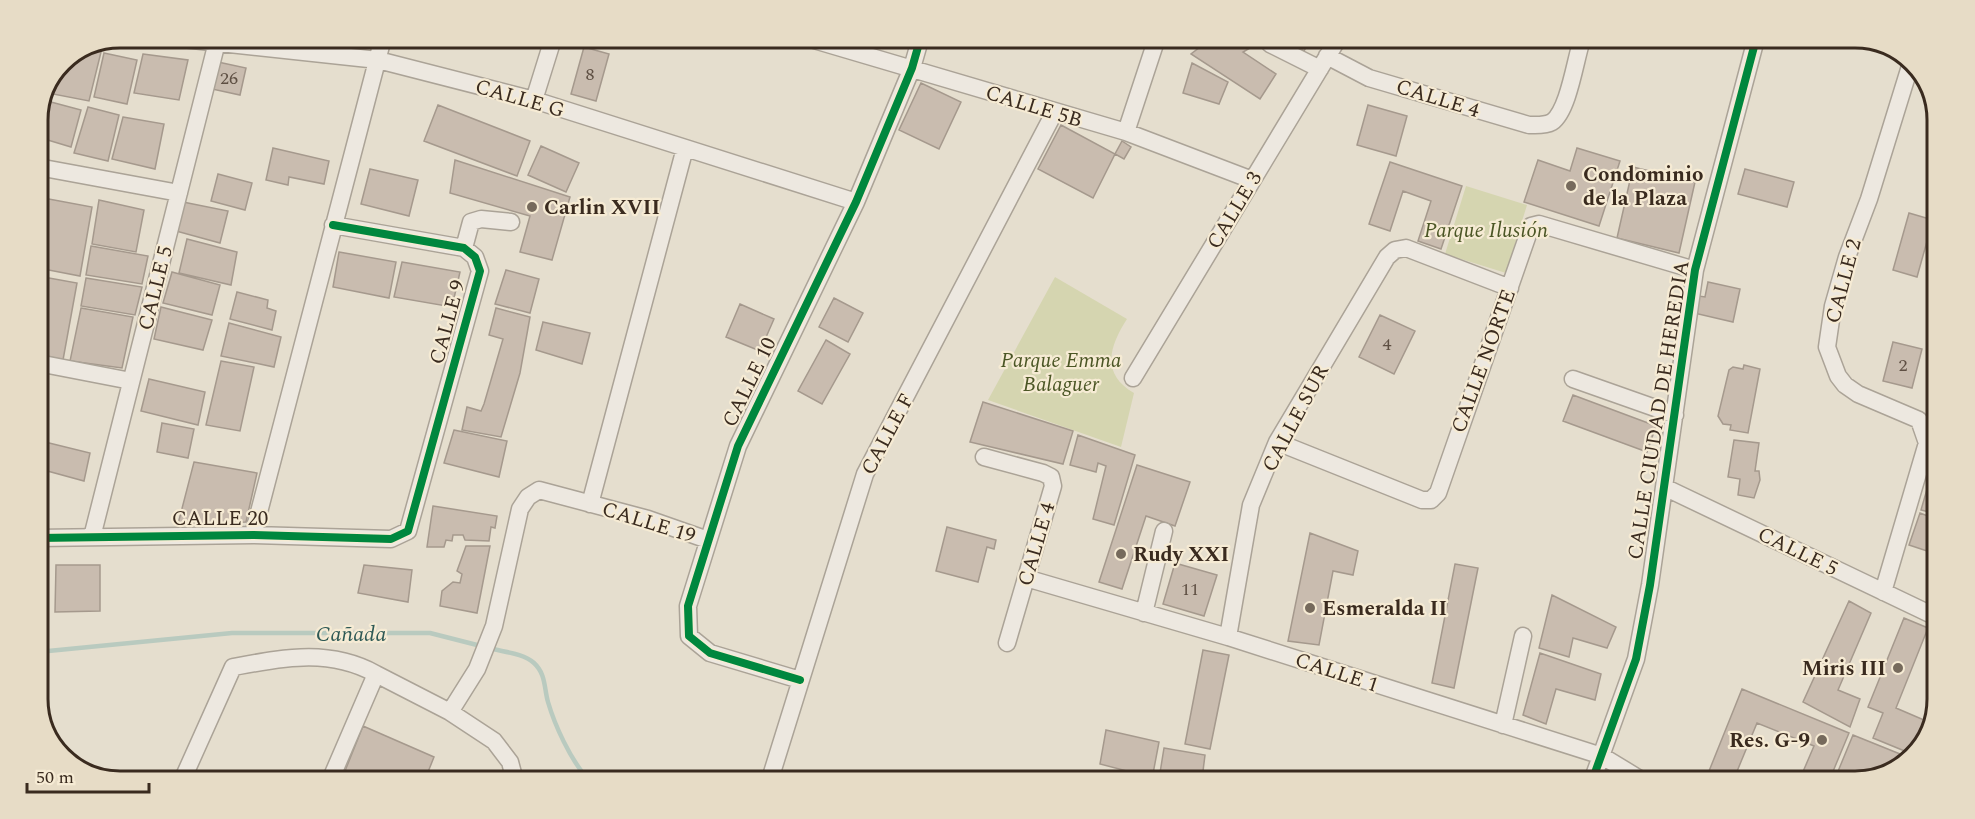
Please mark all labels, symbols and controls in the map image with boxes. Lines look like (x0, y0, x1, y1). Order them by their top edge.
house number: 8 (586, 61, 595, 88)
house number: 26 (220, 65, 238, 92)
street label: CALLE G (471, 71, 568, 127)
street label: CALLE 4 (1392, 71, 1484, 127)
street label: CALLE 5B (981, 77, 1086, 137)
place label: Condominio de la Plaza (1583, 159, 1703, 215)
street label: CALLE 3 (1199, 165, 1271, 256)
marker: Condominio de la Plaza (1564, 179, 1578, 193)
place label: Carlin XVII (544, 192, 660, 224)
marker: Carlin XVII (525, 200, 539, 214)
park label: Parque Ilusión (1424, 215, 1548, 247)
street label: CALLE 2 (1817, 236, 1871, 327)
street label: CALLE 5 (130, 243, 182, 334)
street label: CALLE CIUDAD DE HEREDIA (1620, 258, 1699, 562)
street label: CALLE 9 (421, 277, 475, 368)
street label: CALLE NORTE (1443, 285, 1525, 438)
house number: 4 (1383, 331, 1392, 358)
street label: CALLE 10 (714, 332, 785, 433)
park label: Parque Emma Balaguer (1001, 345, 1122, 401)
house number: 2 (1899, 352, 1908, 379)
street label: CALLE SUR (1254, 359, 1338, 478)
street label: CALLE F (853, 388, 923, 481)
street label: CALLE 19 (598, 494, 700, 552)
street label: CALLE 4 (1010, 498, 1064, 590)
street label: CALLE 20 (172, 503, 268, 535)
street label: CALLE 5 (1752, 519, 1843, 585)
place label: Rudy XXI (1133, 539, 1229, 571)
marker: Rudy XXI (1114, 547, 1128, 561)
house number: 11 (1181, 576, 1199, 603)
place label: Esmeralda II (1322, 593, 1447, 625)
marker: Esmeralda II (1303, 601, 1317, 615)
water label: Cañada (316, 618, 386, 651)
street label: CALLE 1 (1291, 644, 1383, 701)
place label: Miris III (1802, 653, 1886, 685)
marker: Miris III (1891, 661, 1905, 675)
place label: Res. G-9 (1729, 725, 1810, 757)
marker: Res. G-9 (1815, 733, 1829, 747)
scale bar (27, 756, 148, 794)
text: 50 m (36, 764, 74, 791)

